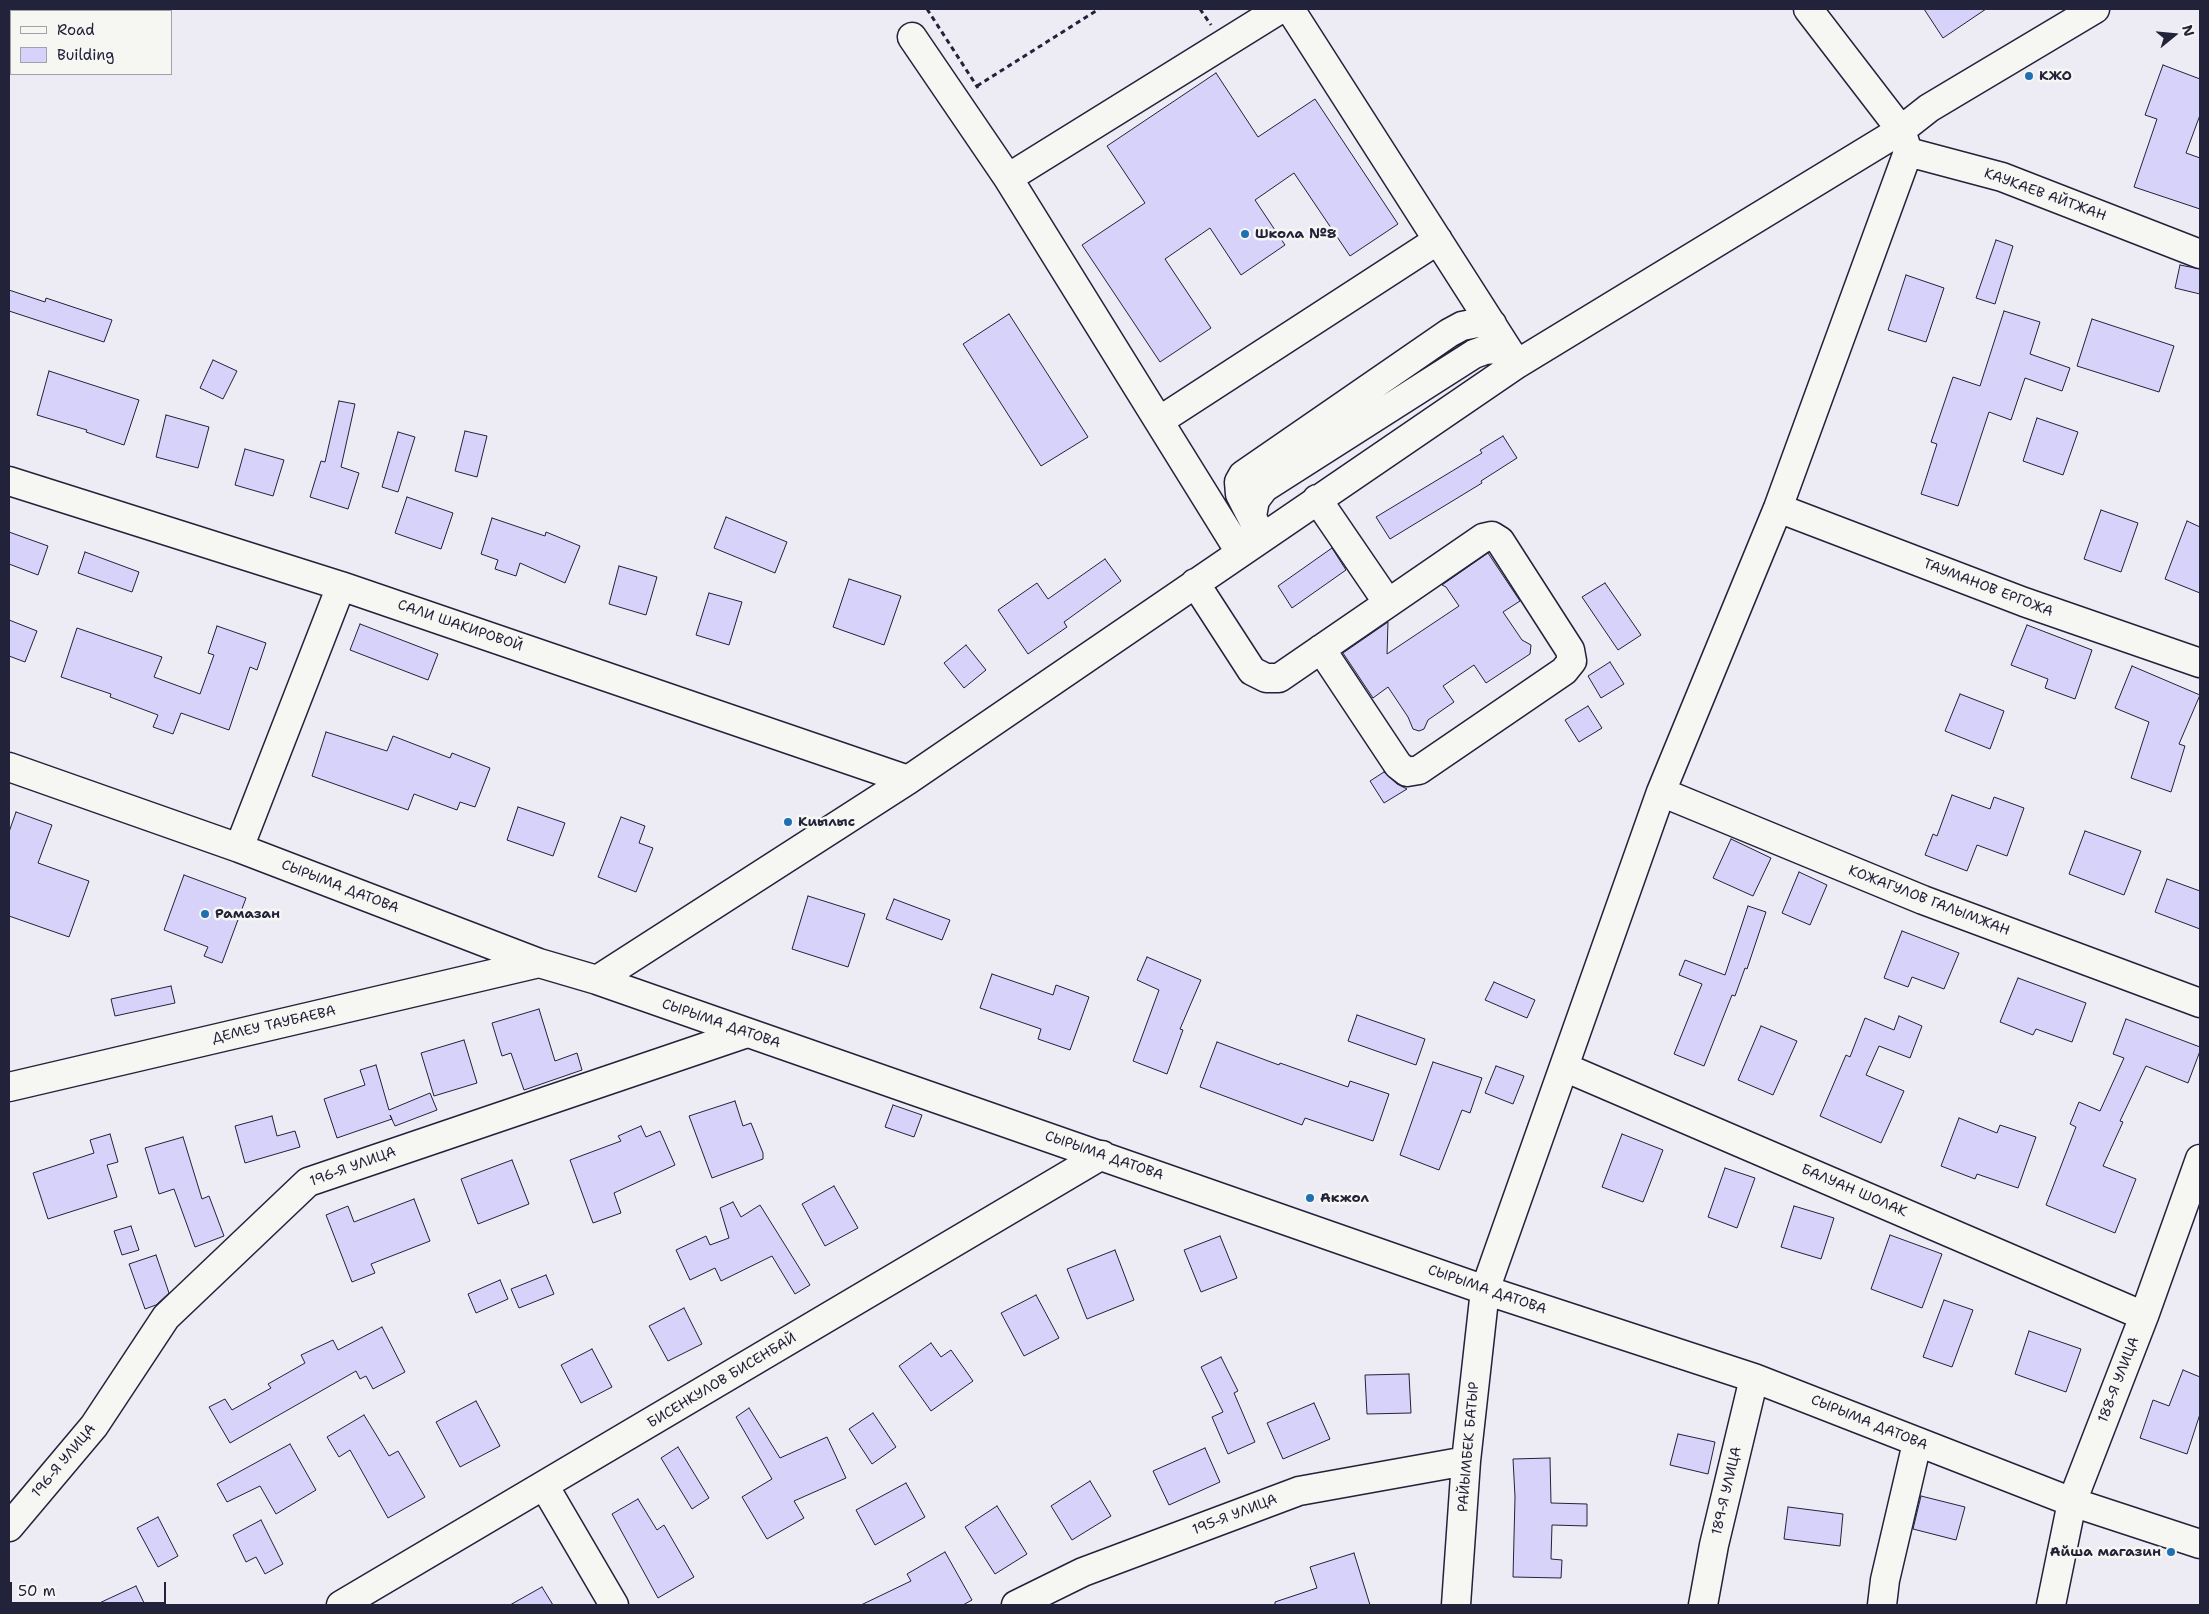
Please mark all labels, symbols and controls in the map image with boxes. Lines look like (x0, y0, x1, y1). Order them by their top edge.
legend (10, 10, 172, 75)
north arrow (2149, 10, 2199, 60)
text: Road (57, 20, 95, 40)
text: N (2178, 23, 2199, 39)
text: Building (57, 45, 114, 65)
place label: КЖО (2039, 68, 2072, 84)
marker: КЖО (2023, 70, 2035, 82)
street label: КАУКАЕВ АЙТЖАН (1982, 165, 2108, 225)
place label: Школа №8 (1255, 226, 1336, 242)
marker: Школа №8 (1239, 228, 1251, 240)
street label: ТАУМАНОВ ЕРГОЖА (1921, 555, 2055, 621)
street label: САЛИ ШАКИРОВОЙ (395, 597, 525, 655)
place label: Киылыс (798, 814, 855, 830)
marker: Киылыс (782, 816, 794, 828)
street label: СЫРЫМА ДАТОВА (279, 857, 401, 917)
street label: КОЖАГУЛОВ ГАЛЫМЖАН (1846, 862, 2012, 940)
place label: Рамазан (215, 906, 280, 922)
marker: Рамазан (199, 908, 211, 920)
street label: СЫРЫМА ДАТОВА (659, 996, 783, 1052)
street label: ДЕМЕУ ТАУБАЕВА (210, 1003, 338, 1047)
street label: СЫРЫМА ДАТОВА (1042, 1128, 1166, 1184)
street label: 196-Я УЛИЦА (308, 1144, 398, 1190)
street label: БАЛУАН ШОЛАК (1798, 1161, 1910, 1221)
place label: Акжол (1320, 1190, 1369, 1206)
marker: Акжол (1304, 1192, 1316, 1204)
street label: СЫРЫМА ДАТОВА (1425, 1262, 1549, 1318)
street label: БИСЕНКУЛОВ БИСЕНБАЙ (645, 1330, 799, 1432)
street label: 188-Я УЛИЦА (2095, 1335, 2143, 1425)
street label: РАЙЫМБЕК БАТЫР (1455, 1381, 1483, 1513)
street label: СЫРЫМА ДАТОВА (1808, 1392, 1930, 1454)
street label: 196-Я УЛИЦА (29, 1421, 99, 1501)
street label: 189-Я УЛИЦА (1709, 1445, 1745, 1537)
street label: 195-Я УЛИЦА (1190, 1491, 1280, 1539)
place label: Айша магазин (2050, 1544, 2161, 1560)
marker: Айша магазин (2165, 1546, 2177, 1558)
scale bar (12, 1572, 169, 1604)
text: 50 m (18, 1581, 56, 1601)

